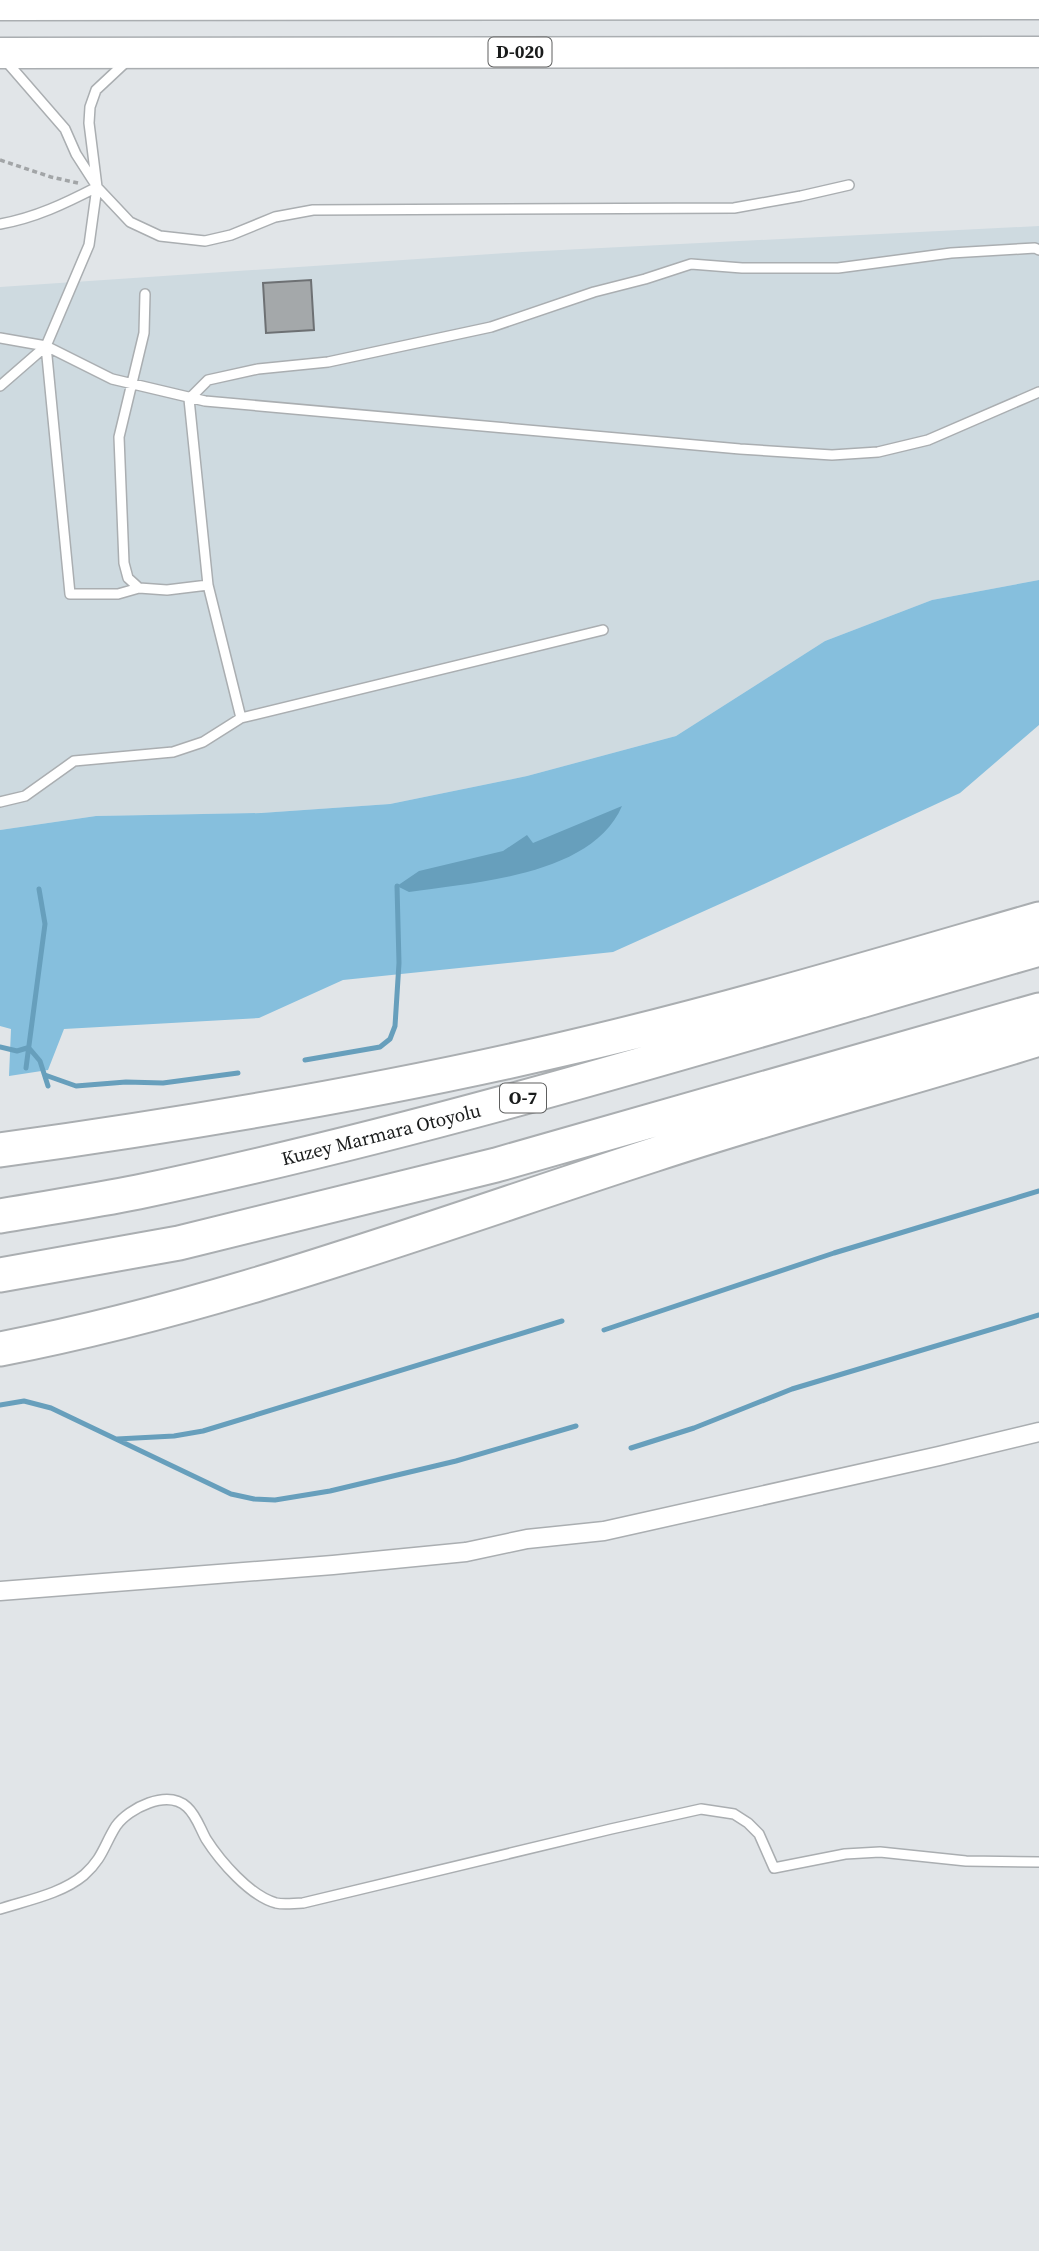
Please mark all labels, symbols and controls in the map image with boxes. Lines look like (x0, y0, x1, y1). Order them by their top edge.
road number: D-020 (489, 38, 552, 66)
road number: O-7 (500, 1084, 546, 1112)
street label: Kuzey Marmara Otoyolu (279, 1097, 483, 1171)

